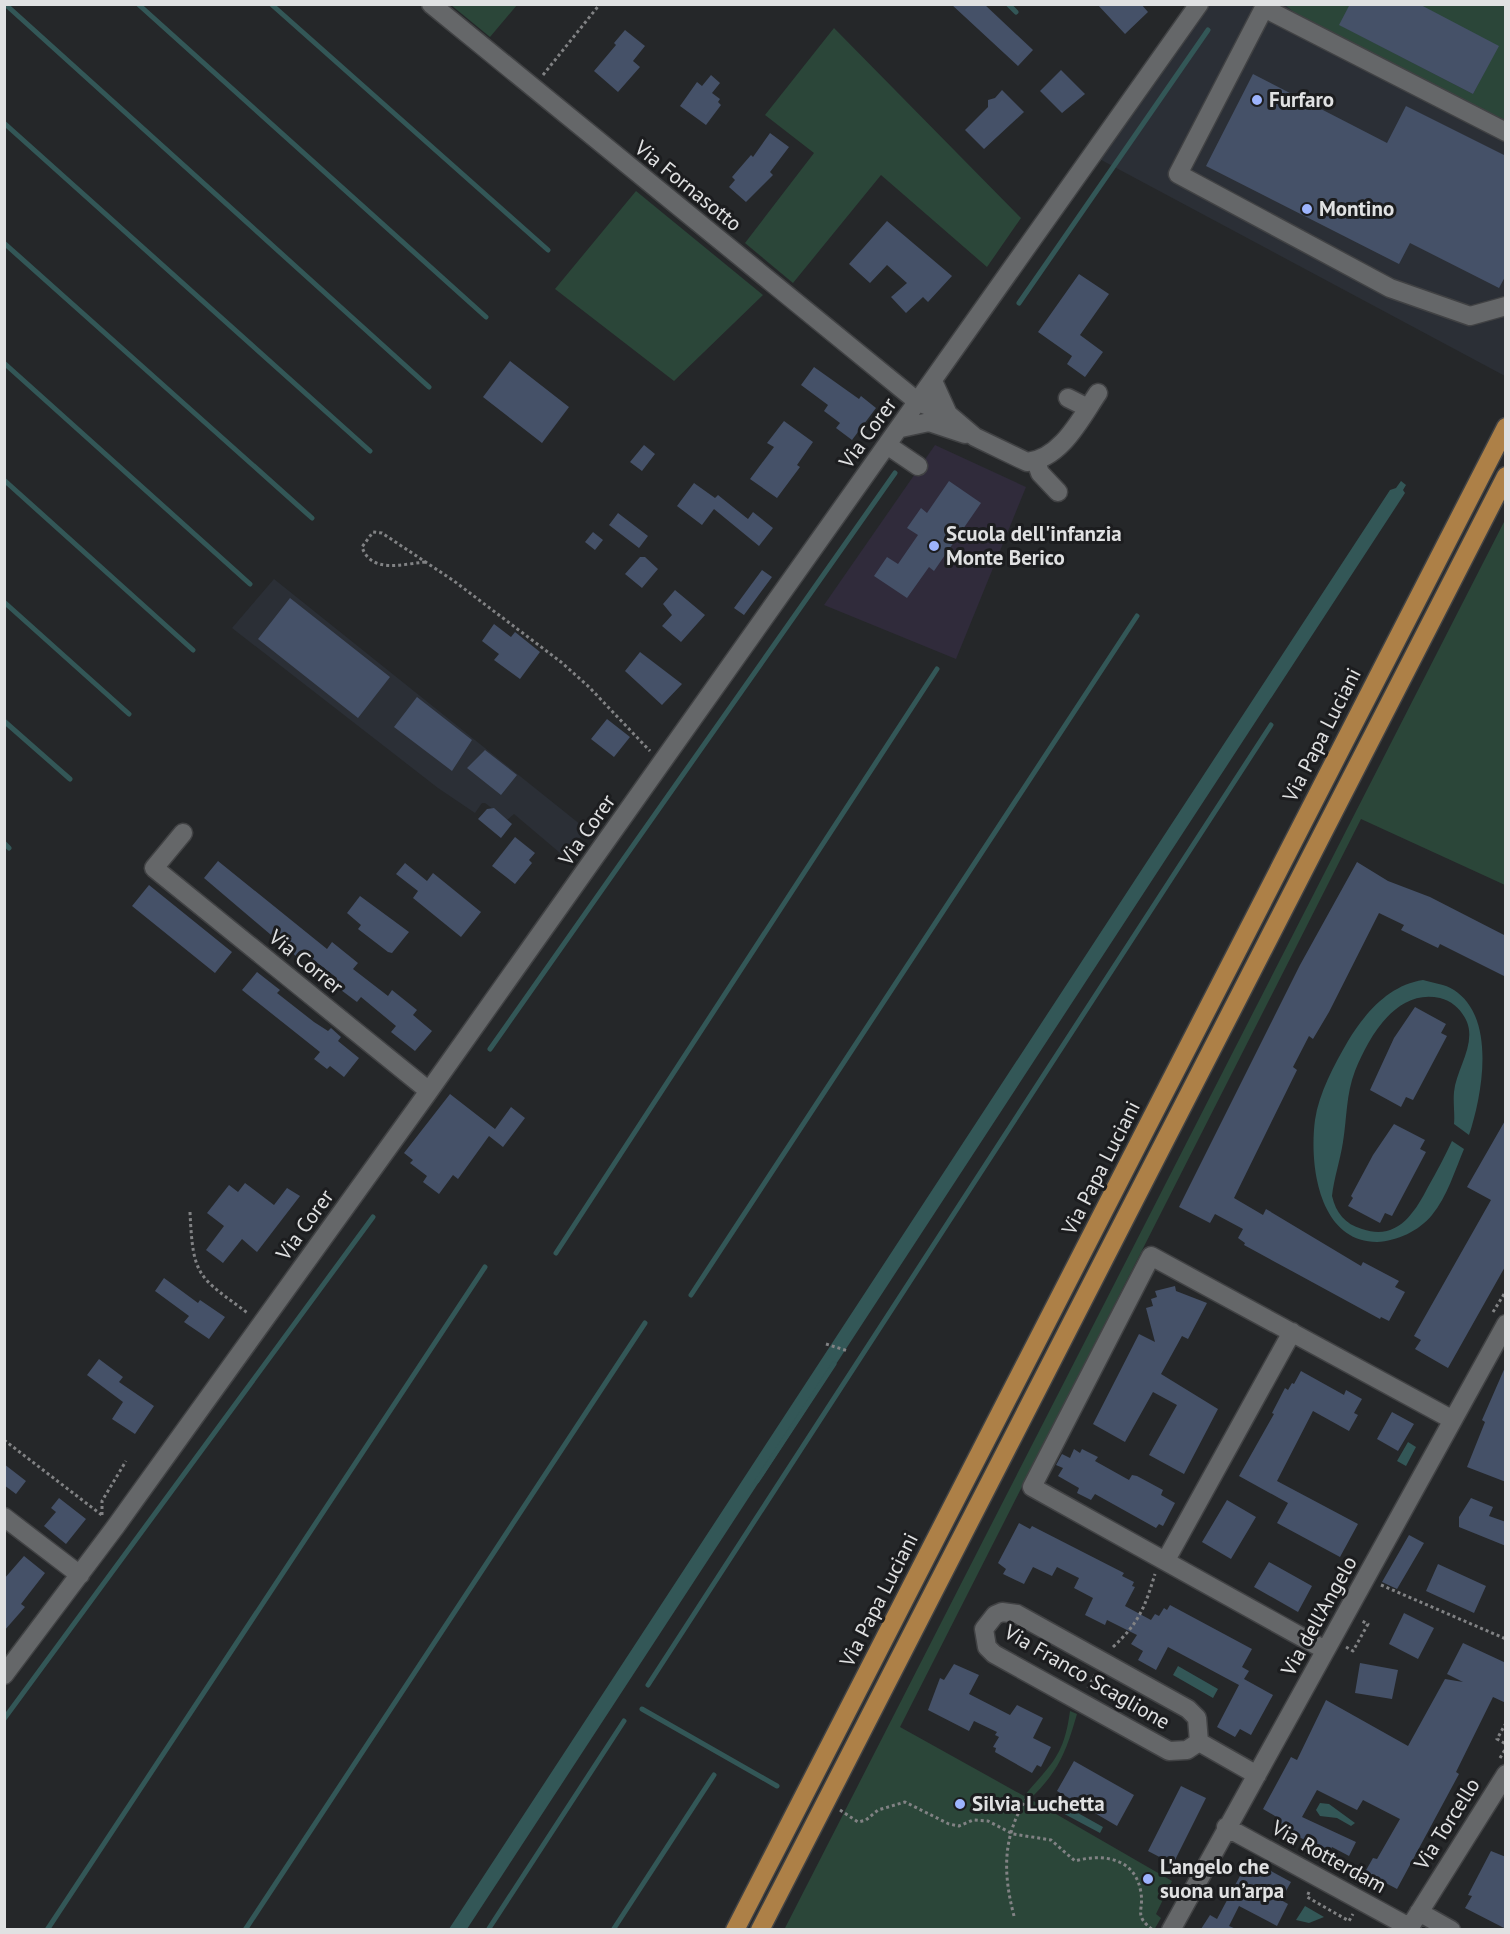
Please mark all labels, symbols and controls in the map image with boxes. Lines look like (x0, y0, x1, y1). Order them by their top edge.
place label: Furfaro (1269, 86, 1334, 113)
marker: Furfaro (1250, 93, 1264, 107)
street label: Via Fornasotto (628, 134, 747, 237)
place label: Montino (1319, 195, 1394, 222)
marker: Montino (1300, 202, 1314, 216)
street label: Via Corer (832, 392, 902, 474)
place label: Scuola dell'infanzia Monte Berico (946, 520, 1122, 571)
marker: Scuola dell'infanzia Monte Berico (927, 539, 941, 553)
street label: Via Papa Luciani (1276, 663, 1367, 807)
street label: Via Corer (552, 789, 621, 871)
street label: Via Correr (263, 923, 349, 1000)
street label: Via Papa Luciani (1055, 1096, 1146, 1240)
street label: Via Corer (269, 1184, 339, 1266)
street label: Via Papa Luciani (833, 1528, 924, 1672)
street label: Via dell'Angelo (1274, 1551, 1363, 1681)
street label: Via Franco Scaglione (999, 1618, 1175, 1735)
street label: Via Torcello (1407, 1773, 1485, 1876)
place label: Silvia Luchetta (972, 1790, 1105, 1817)
marker: Silvia Luchetta (953, 1797, 967, 1811)
street label: Via Rotterdam (1266, 1814, 1391, 1899)
place label: L'angelo che suona un’arpa (1160, 1853, 1284, 1904)
marker: L'angelo che suona un’arpa (1141, 1872, 1155, 1886)

